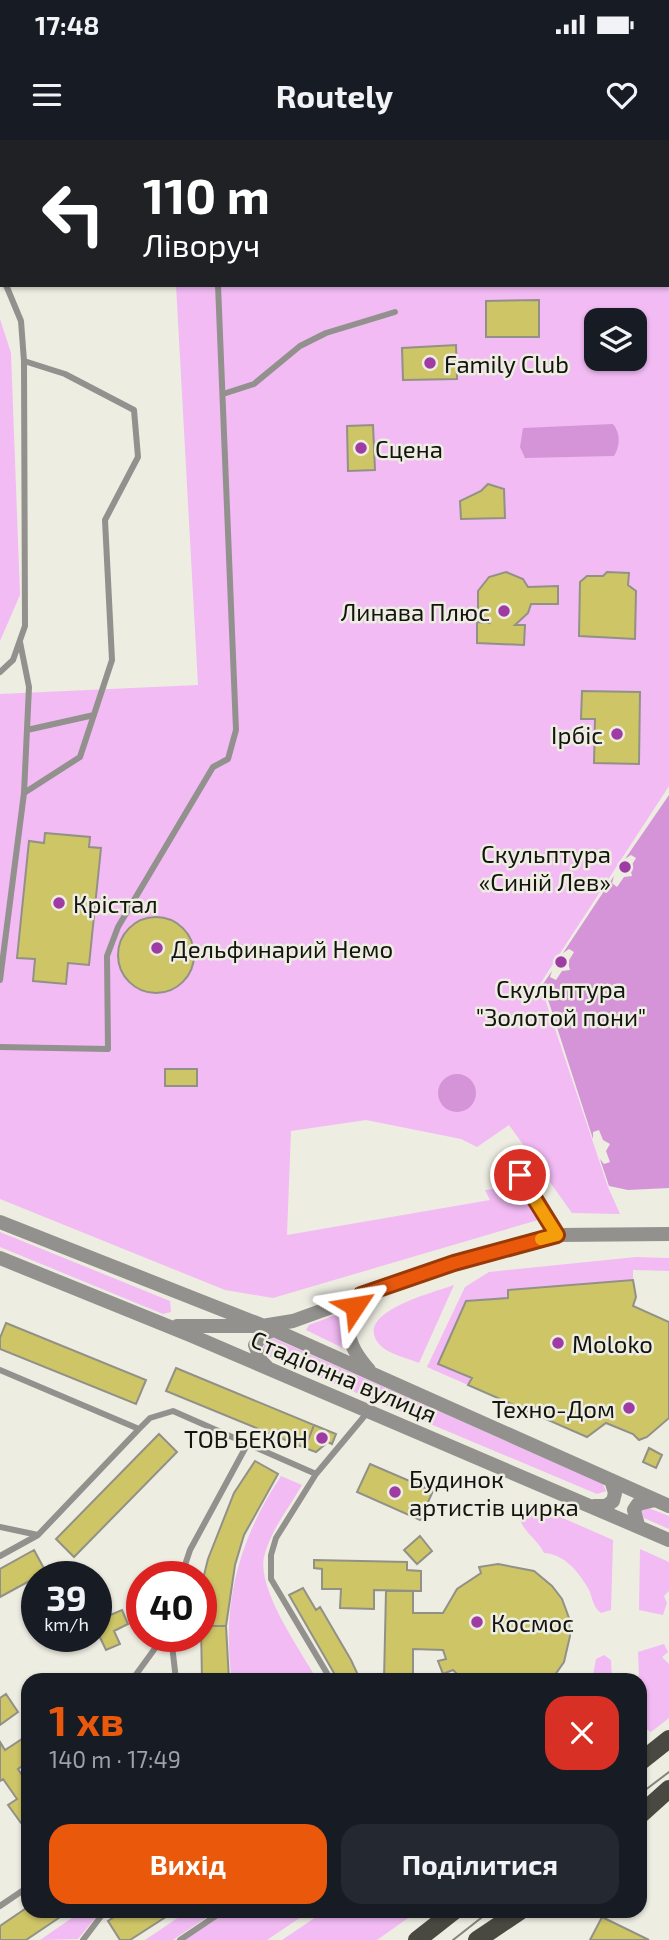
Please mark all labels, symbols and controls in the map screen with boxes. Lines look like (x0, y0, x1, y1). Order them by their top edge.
text: 17:48 (35, 9, 99, 40)
icon: menu (28, 76, 66, 114)
text: Routely (276, 76, 393, 114)
icon: heart (603, 76, 641, 114)
text: 110 m (143, 165, 270, 224)
icon: left (28, 168, 119, 259)
text: Ліворуч (143, 225, 260, 263)
map controls (584, 308, 647, 371)
button: layers (584, 308, 647, 371)
place label: Family Club (444, 349, 569, 378)
marker: Family Club (422, 355, 438, 371)
place label: Сцена (375, 434, 443, 463)
marker: Сцена (353, 440, 369, 456)
place label: Линава Плюс (341, 597, 490, 626)
marker: Линава Плюс (496, 603, 512, 619)
place label: Ірбіс (551, 720, 603, 749)
marker: Ірбіс (609, 726, 625, 742)
place label: Скульптура «Синій Лев» (479, 839, 611, 896)
marker: Скульптура «Синій Лев» (617, 859, 633, 875)
place label: Крістал (73, 889, 158, 918)
marker: Крістал (51, 895, 67, 911)
place label: Дельфинарий Немо (171, 934, 393, 963)
marker: Дельфинарий Немо (149, 940, 165, 956)
marker: Скульптура "Золотой пони" (553, 954, 569, 970)
place label: Скульптура "Золотой пони" (476, 974, 646, 1031)
pin (490, 1145, 550, 1205)
icon: arrive (501, 1156, 539, 1194)
position arrow (318, 1269, 392, 1343)
street label: Стадіонна вулиця (246, 1324, 441, 1429)
place label: Moloko (572, 1329, 653, 1358)
marker: Moloko (550, 1335, 566, 1351)
place label: Техно-Дом (492, 1394, 615, 1423)
marker: Техно-Дом (621, 1400, 637, 1416)
place label: ТОВ БЕКОН (184, 1424, 308, 1453)
marker: ТОВ БЕКОН (314, 1430, 330, 1446)
place label: Будинок артистів цирка (409, 1464, 579, 1521)
marker: Будинок артистів цирка (387, 1484, 403, 1500)
speed limit sign: 40 (126, 1561, 217, 1652)
text: 39 (46, 1576, 87, 1618)
place label: Космос (491, 1608, 574, 1637)
text: km/h (44, 1613, 89, 1635)
marker: Космос (469, 1614, 485, 1630)
text: 1 хв (49, 1694, 124, 1744)
button: close (545, 1696, 619, 1770)
text: 140 m · 17:49 (49, 1745, 181, 1773)
button: Вихід (49, 1824, 327, 1904)
button: Поділитися (341, 1824, 619, 1904)

